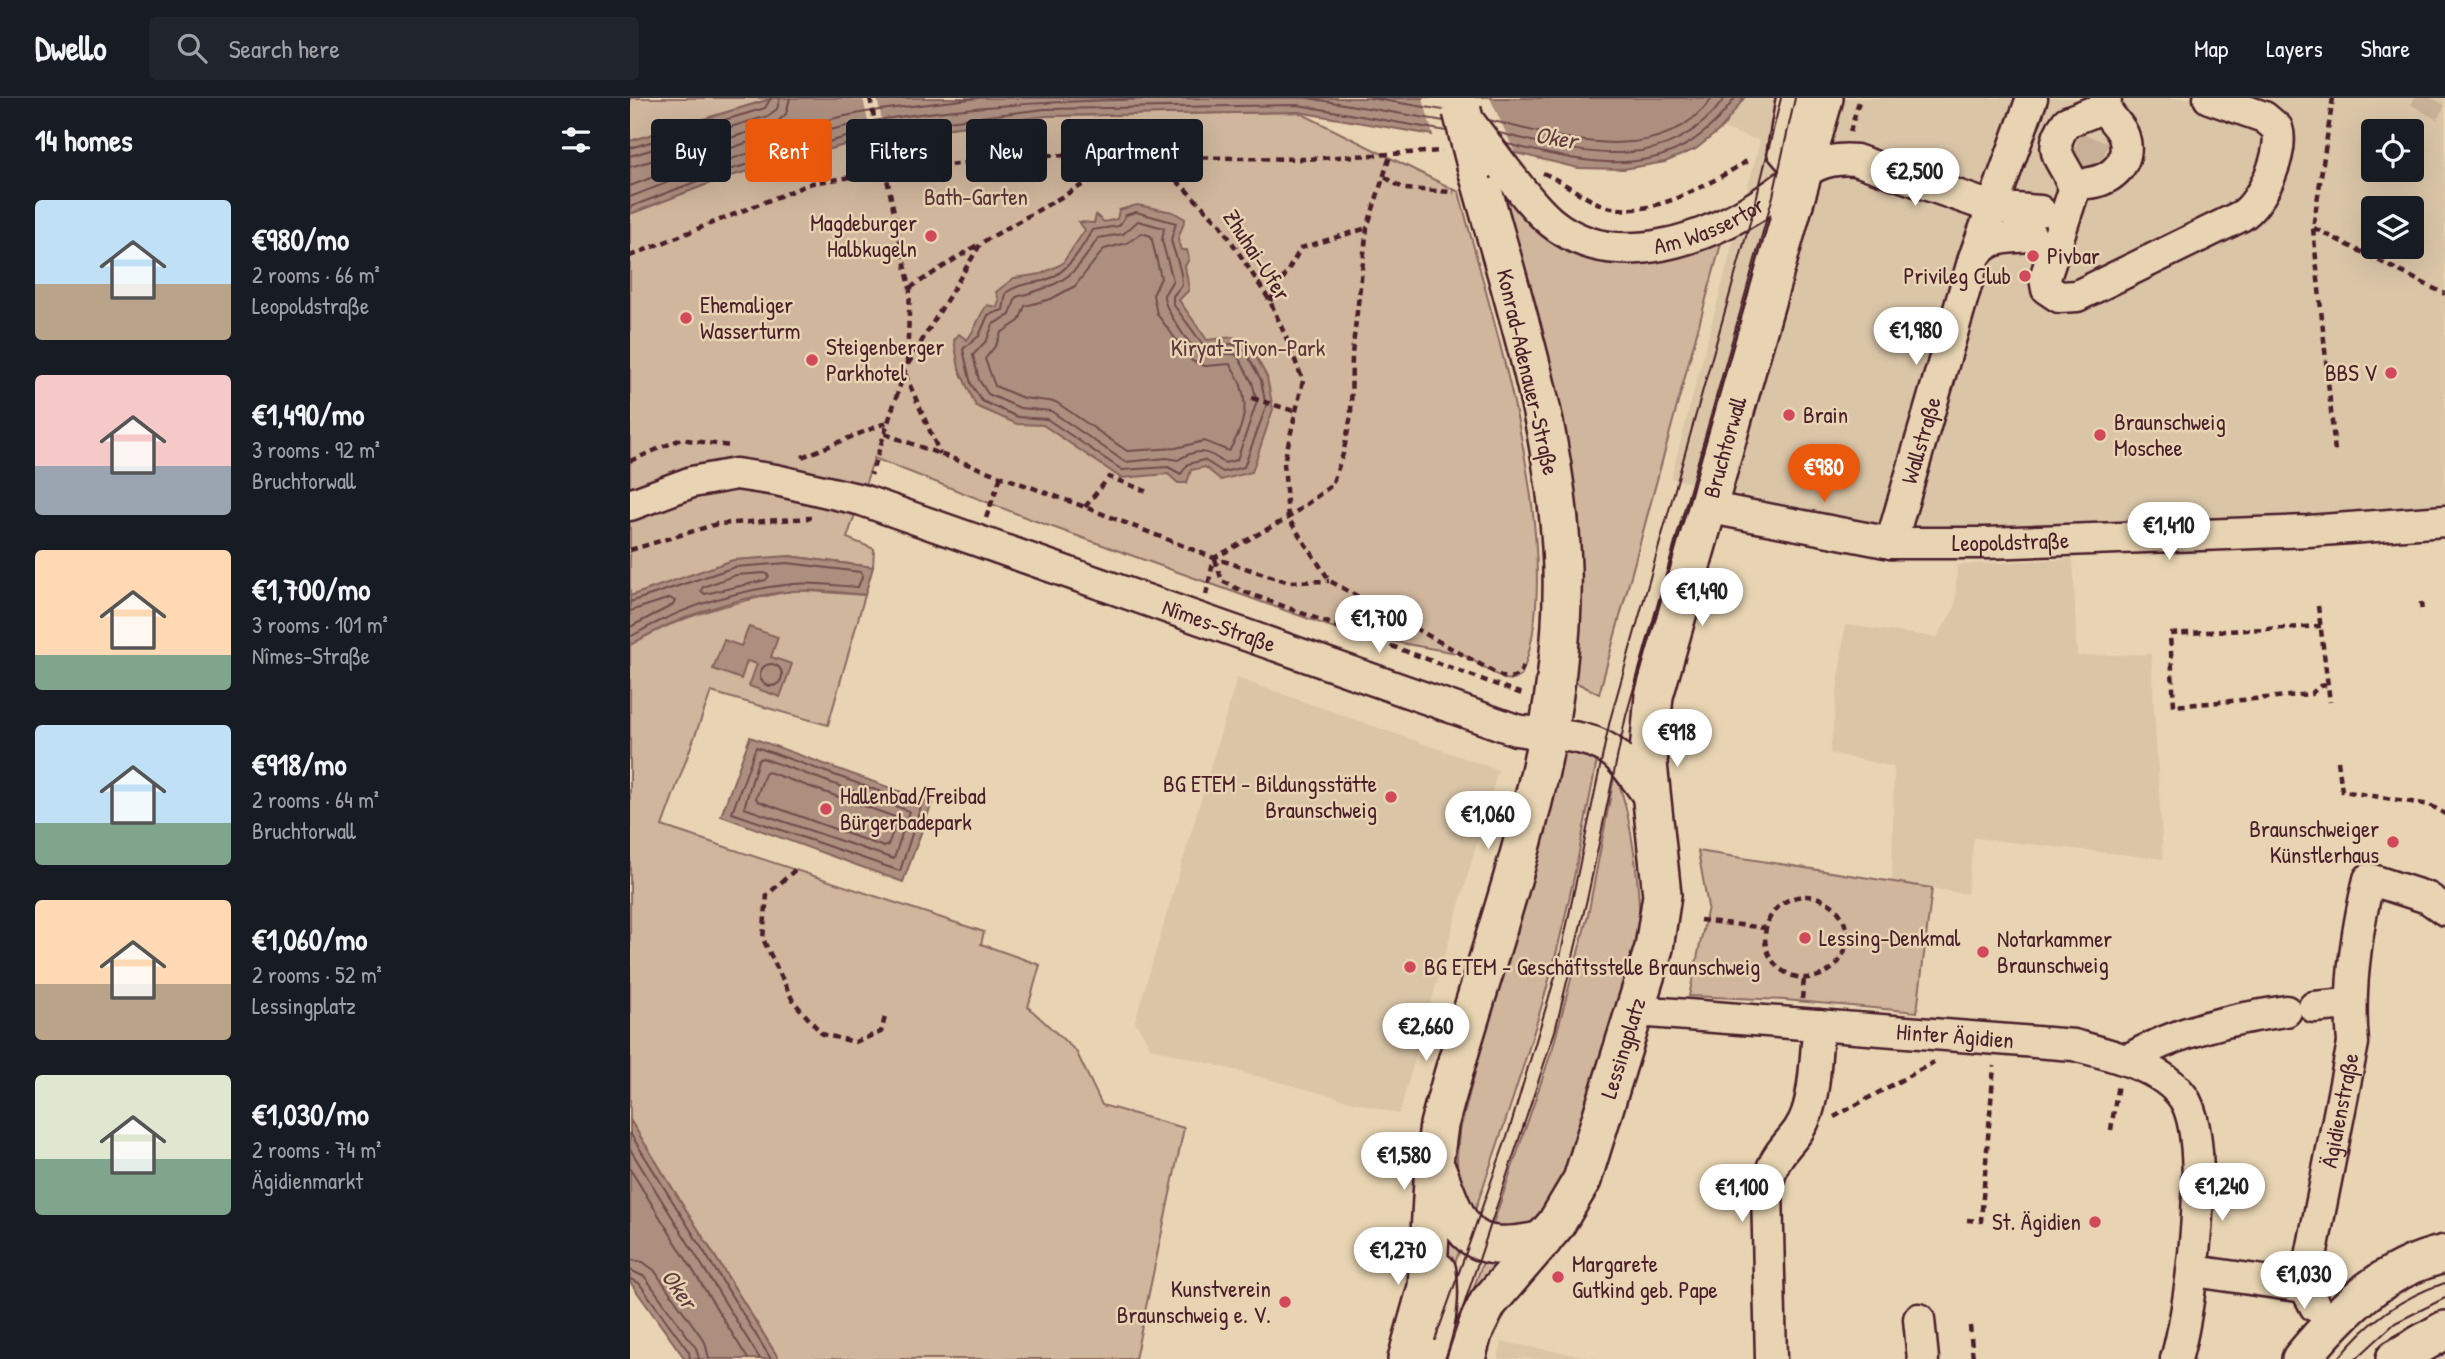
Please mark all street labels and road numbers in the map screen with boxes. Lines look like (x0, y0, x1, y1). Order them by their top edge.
street label: Am Wassertor (1651, 189, 1770, 261)
street label: Zhuhai-Ufer (1216, 203, 1298, 306)
street label: Konrad-Adenauer-Straße (1490, 266, 1567, 478)
street label: Bruchtorwall (1695, 392, 1754, 501)
street label: Wallstraße (1893, 393, 1948, 487)
street label: Leopoldstraße (1952, 524, 2070, 558)
street label: Nîmes-Straße (1158, 591, 1280, 659)
street label: Lessingplatz (1592, 993, 1653, 1102)
street label: Hinter Ägidien (1895, 1015, 2015, 1055)
street label: Ägidienstraße (2313, 1050, 2366, 1170)

